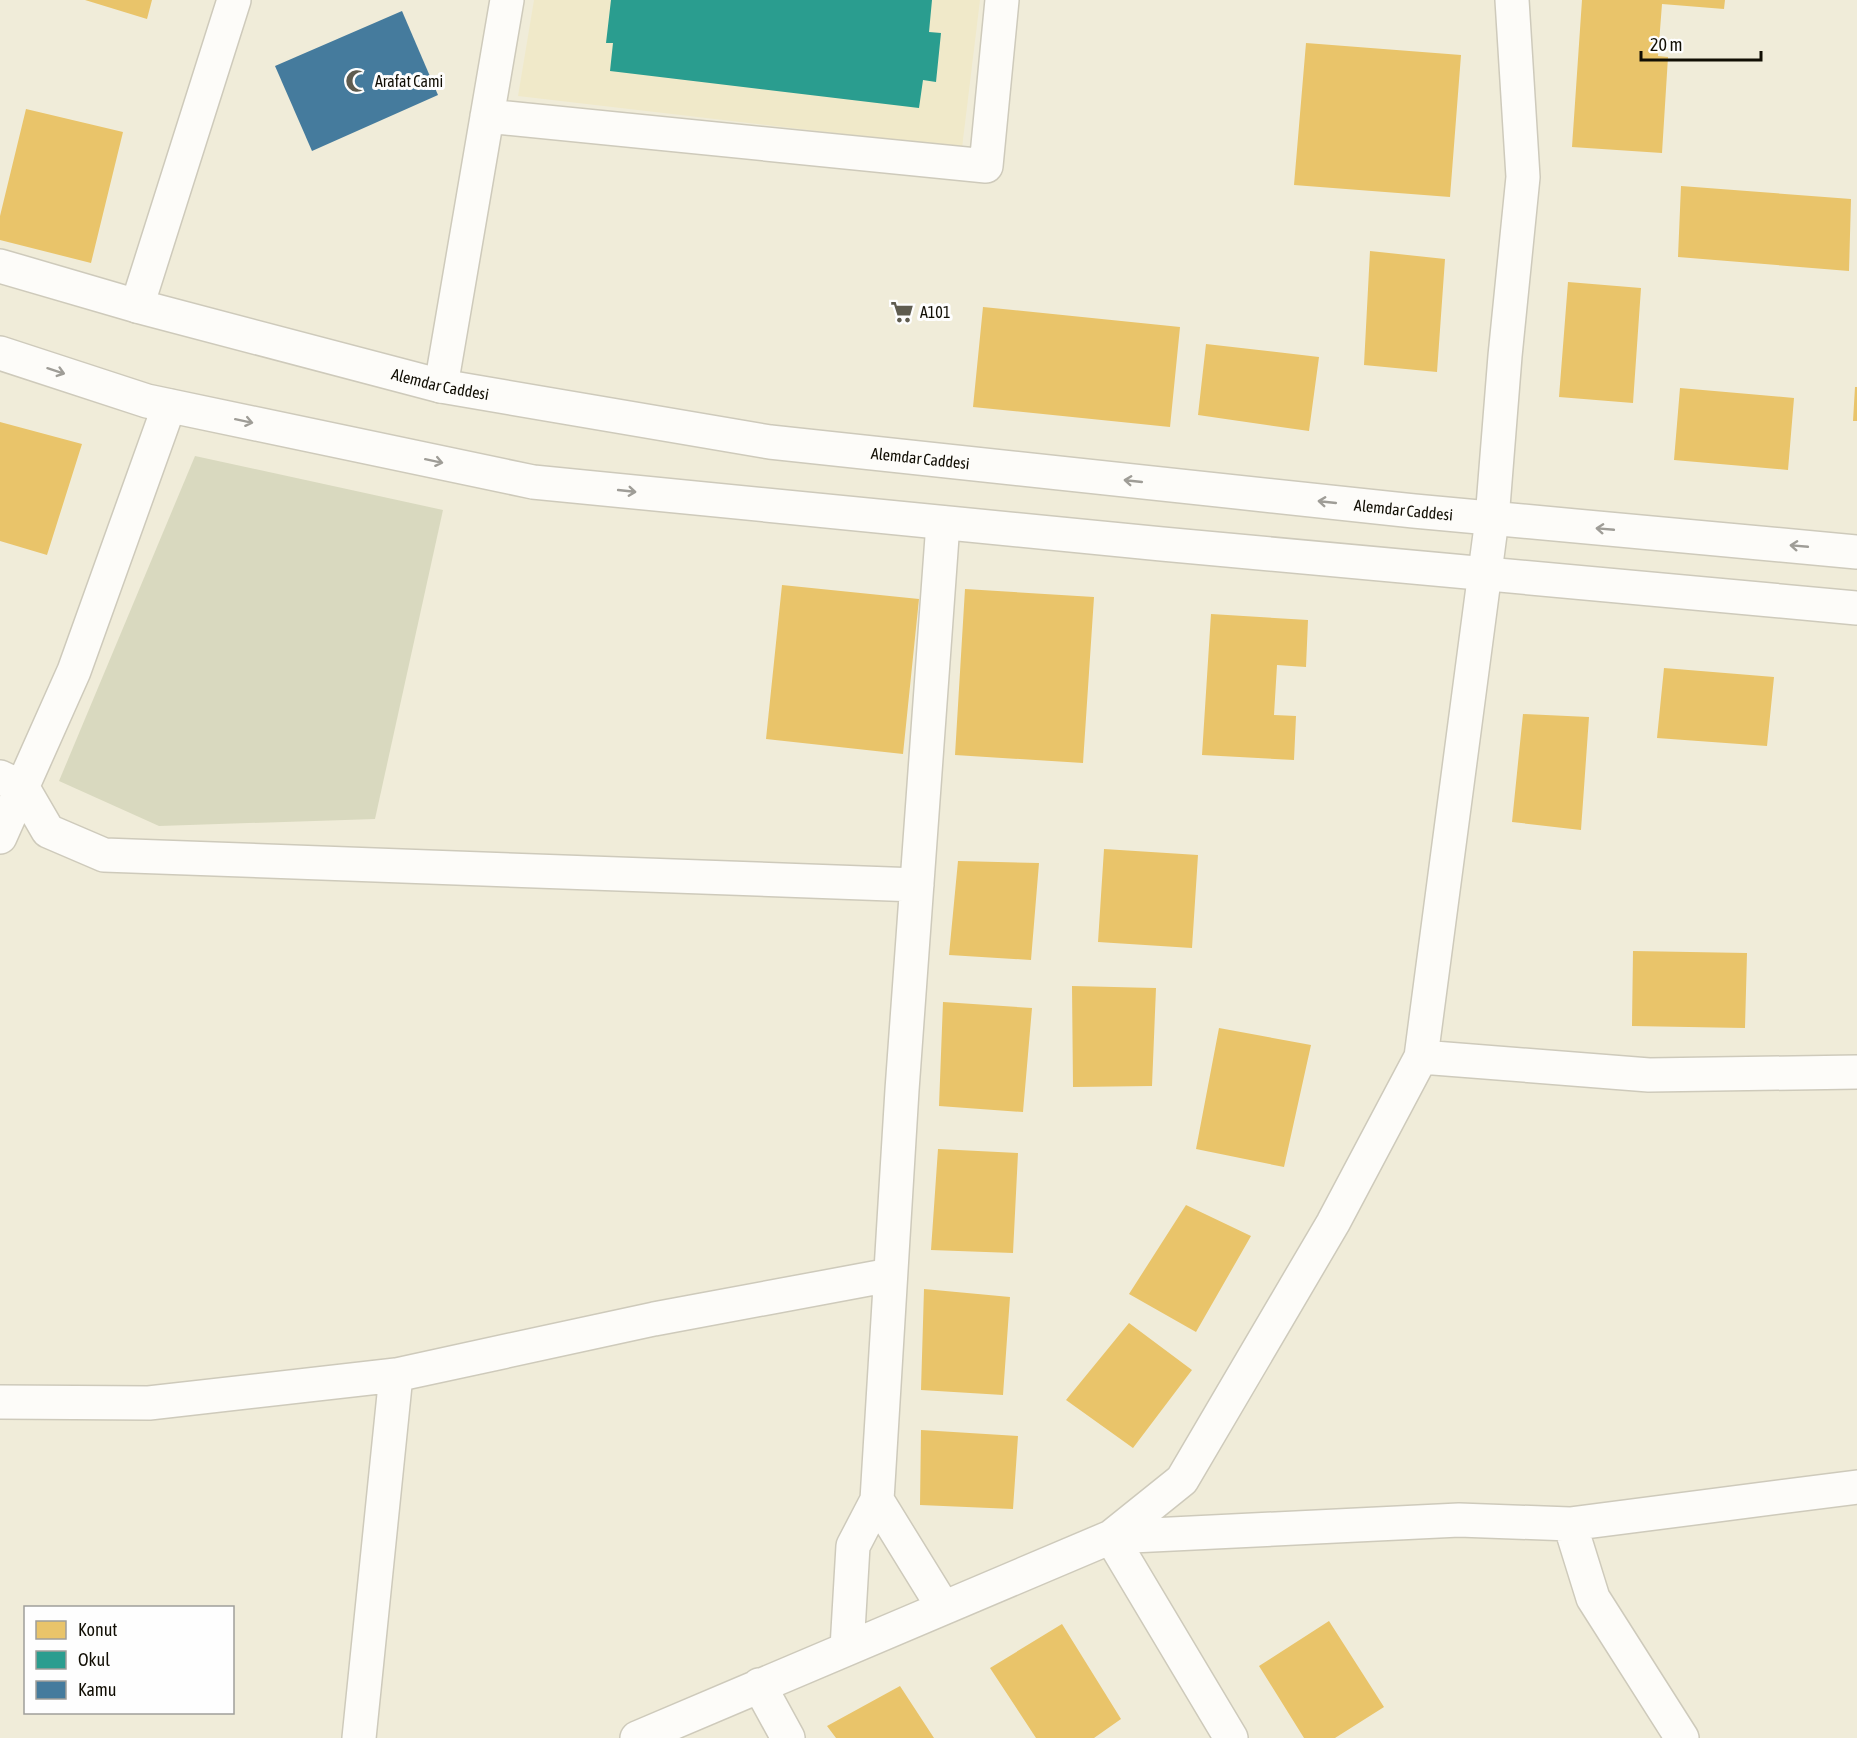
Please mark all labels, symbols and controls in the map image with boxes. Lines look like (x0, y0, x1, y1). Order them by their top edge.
scale bar (1641, 24, 1761, 62)
text: 20 m (1650, 34, 1682, 55)
mosque icon: Arafat Cami (344, 68, 370, 94)
place label: Arafat Cami (375, 72, 443, 90)
supermarket icon: A101 (889, 299, 915, 325)
place label: A101 (920, 303, 950, 321)
street label: Alemdar Caddesi (390, 364, 490, 403)
one-way arrow (46, 366, 65, 377)
one-way arrow (233, 416, 253, 427)
street label: Alemdar Caddesi (870, 444, 971, 472)
one-way arrow (424, 456, 444, 467)
one-way arrow (1124, 475, 1143, 486)
one-way arrow (616, 486, 636, 497)
one-way arrow (1317, 496, 1337, 507)
street label: Alemdar Caddesi (1353, 496, 1454, 524)
one-way arrow (1595, 523, 1615, 534)
one-way arrow (1789, 540, 1809, 551)
legend (24, 1606, 234, 1714)
text: Konut (78, 1619, 118, 1640)
text: Okul (78, 1649, 110, 1670)
text: Kamu (78, 1679, 116, 1700)

